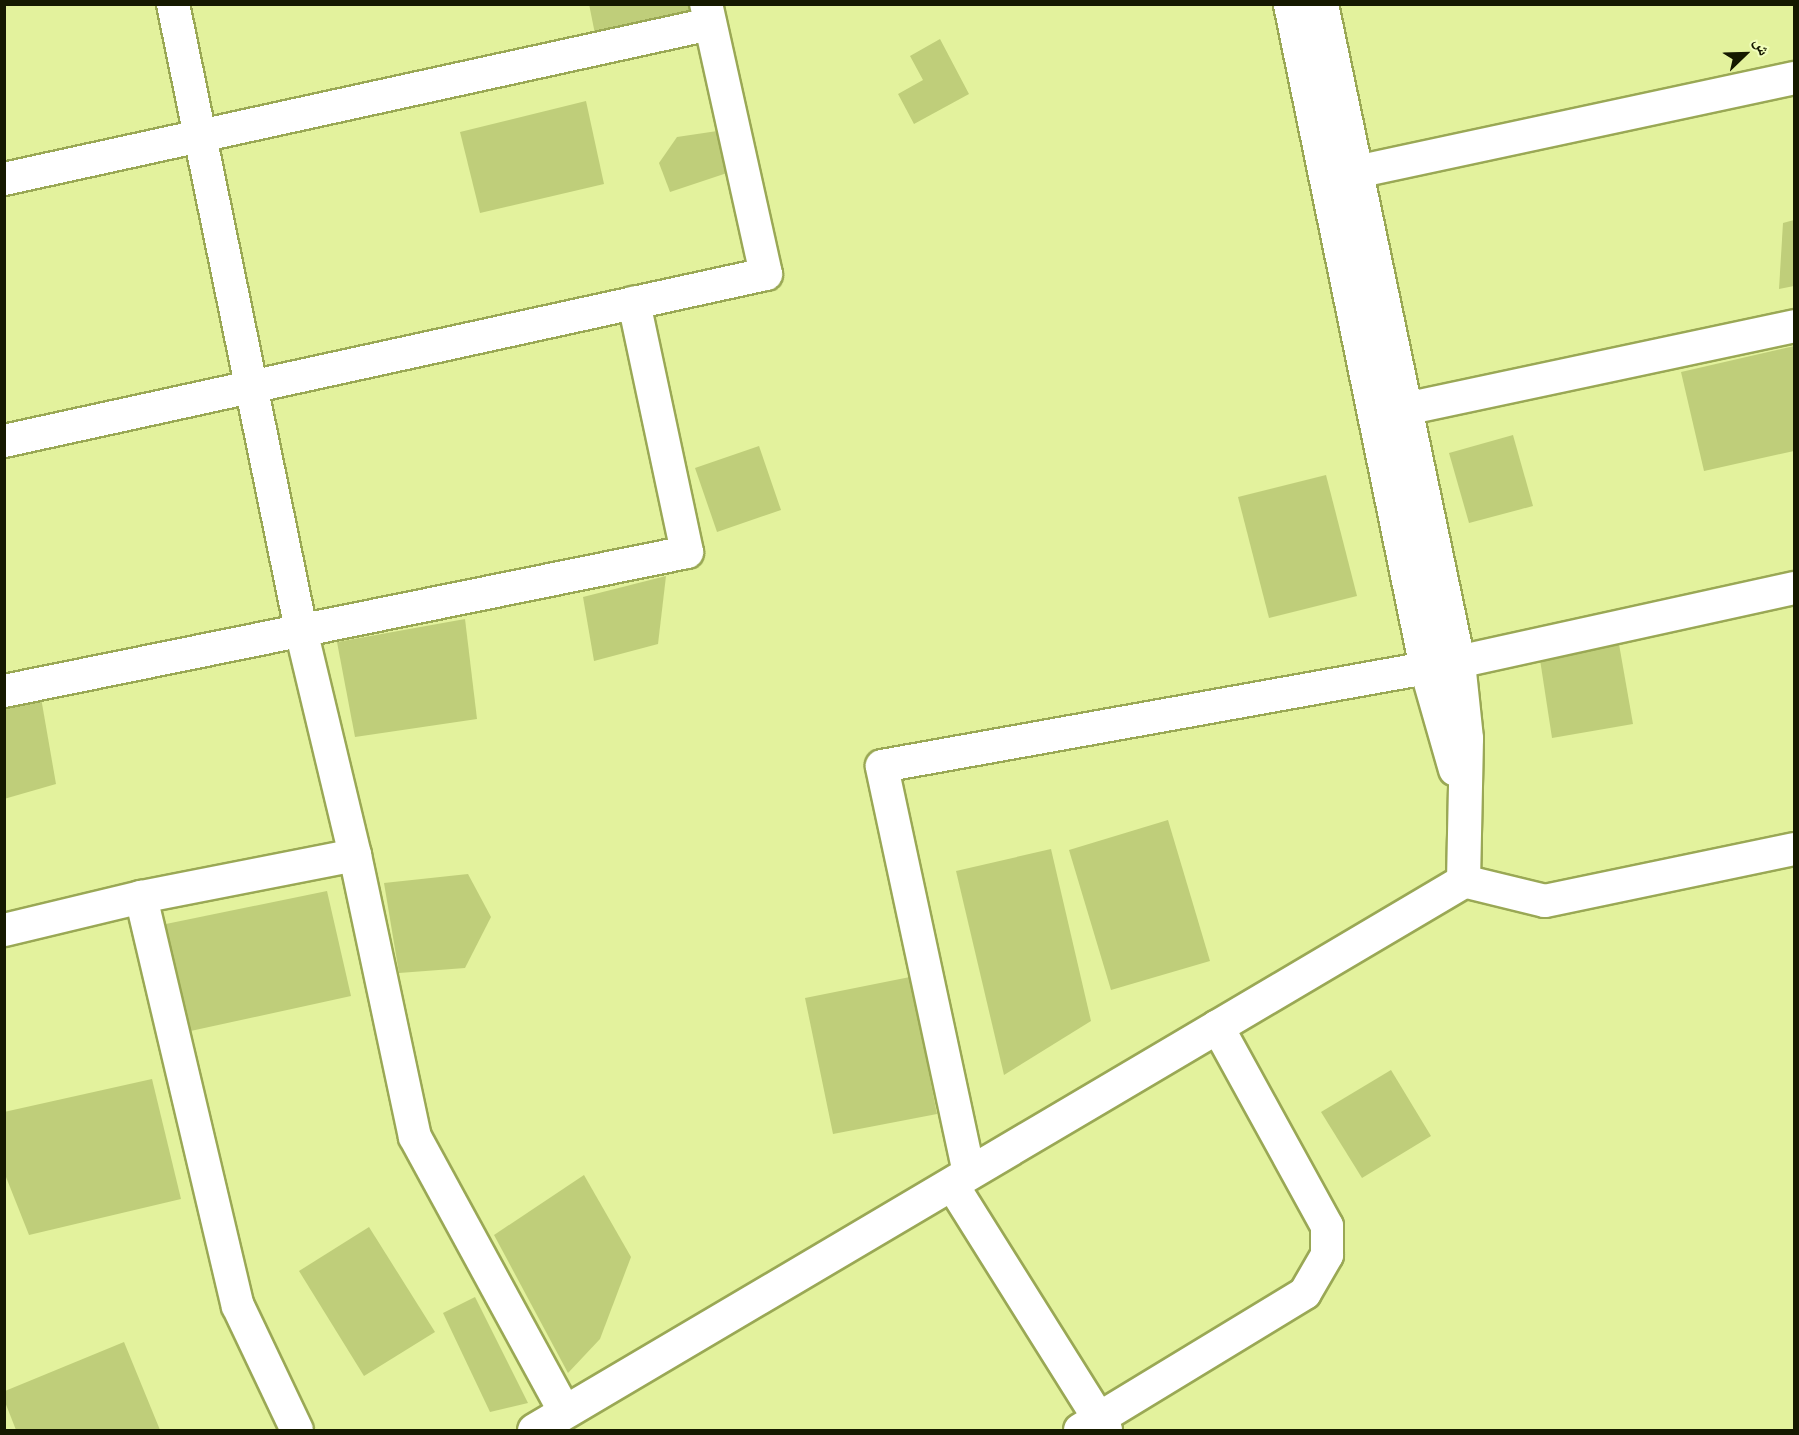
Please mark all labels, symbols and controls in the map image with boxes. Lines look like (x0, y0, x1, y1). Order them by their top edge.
north arrow (1715, 24, 1775, 84)
text: ش (1750, 35, 1774, 58)

